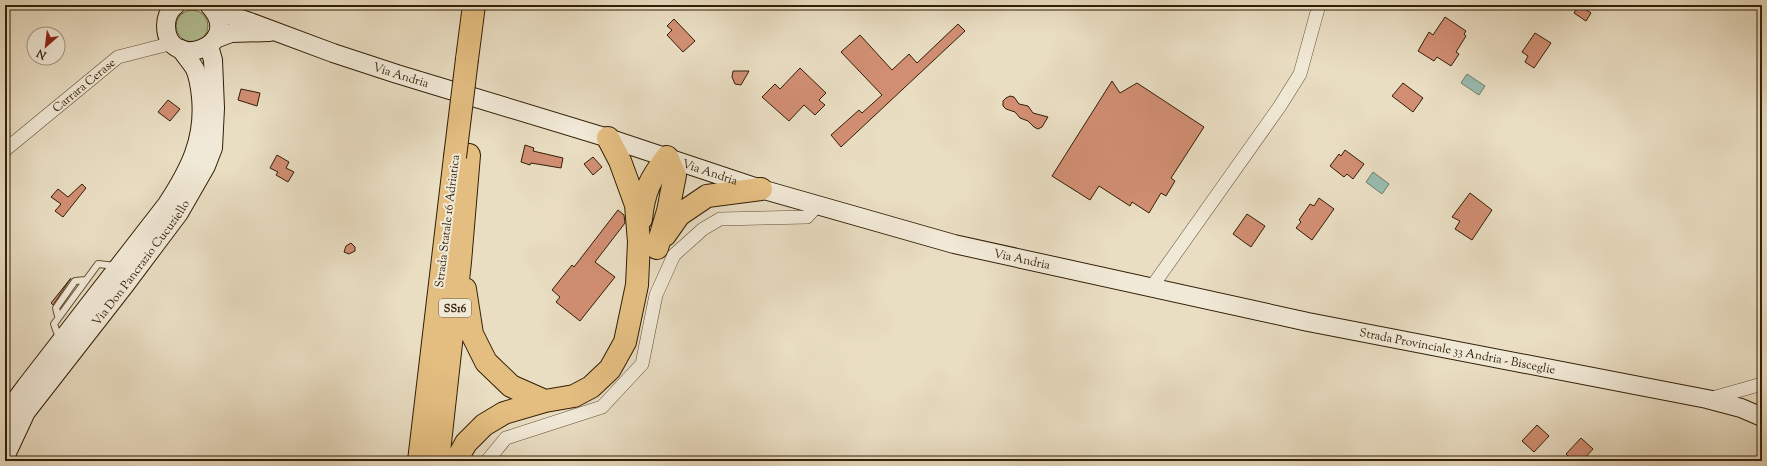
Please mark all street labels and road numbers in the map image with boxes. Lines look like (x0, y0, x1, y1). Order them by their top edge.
street label: Carrara Cerase (49, 54, 120, 117)
street label: Via Andria (371, 59, 431, 93)
street label: Strada Statale 16 Adriatica (431, 153, 465, 289)
street label: Via Andria (680, 155, 740, 191)
street label: Via Don Pancrazio Cucuziello (88, 197, 195, 330)
street label: Via Andria (992, 245, 1052, 275)
road number: SS16 (439, 299, 471, 317)
street label: Strada Provinciale 33 Andria - Bisceglie (1358, 324, 1557, 380)

